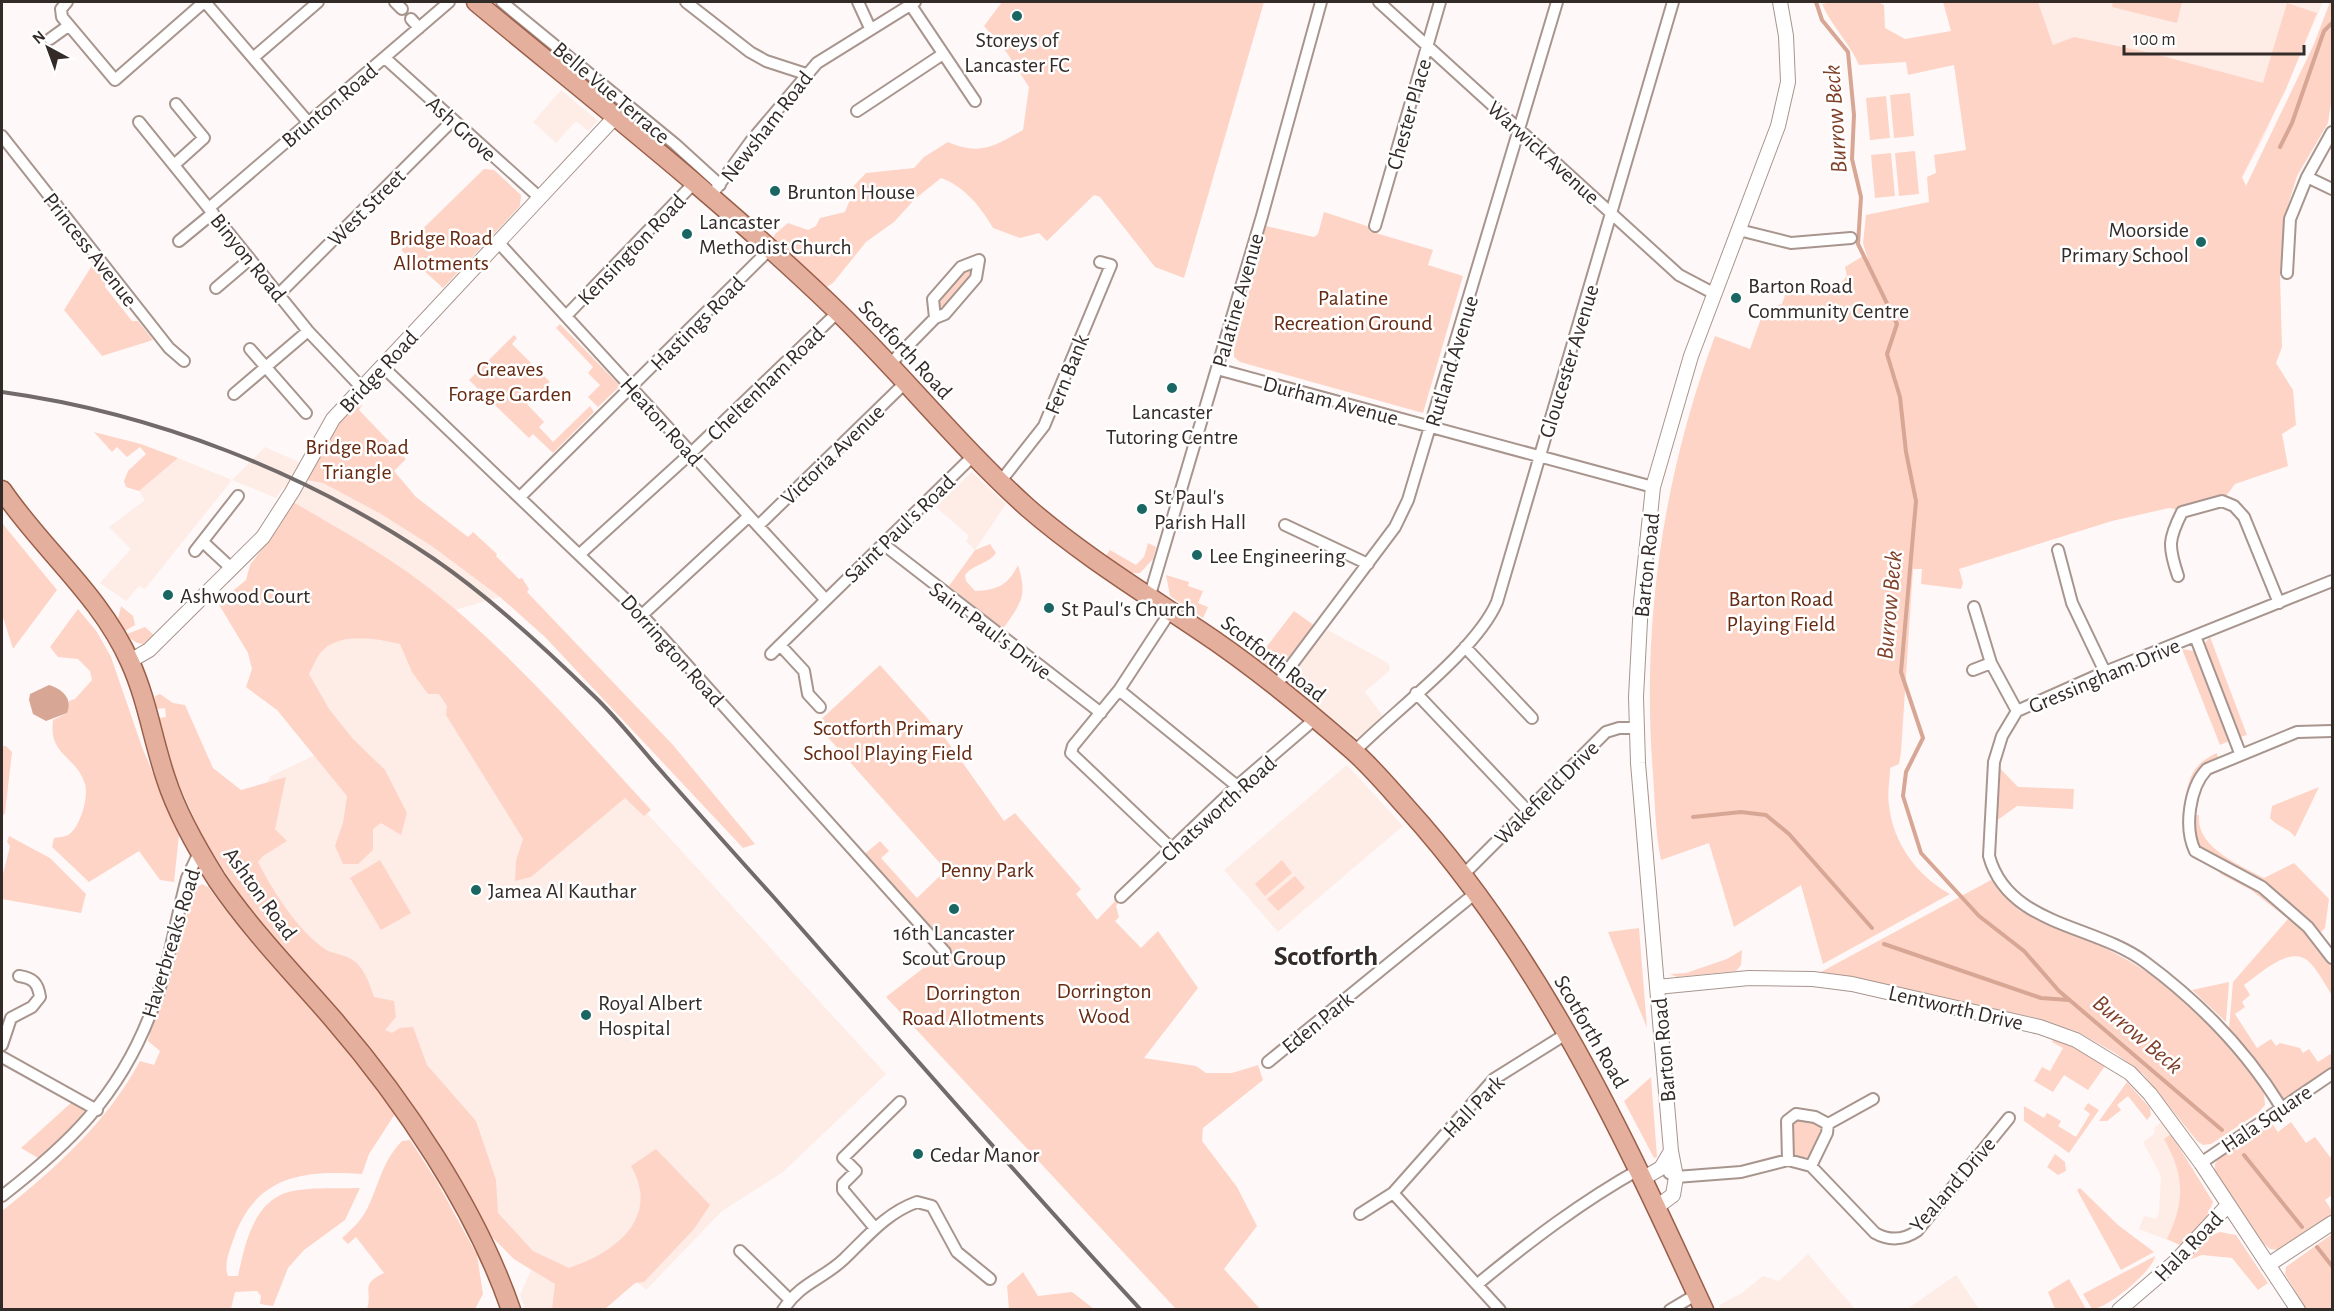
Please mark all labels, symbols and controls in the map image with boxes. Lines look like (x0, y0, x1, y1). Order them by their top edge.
marker: Storeys of Lancaster FC (1010, 9, 1024, 23)
north arrow (18, 18, 78, 78)
scale bar (2124, 18, 2304, 56)
text: N (29, 28, 48, 47)
place label: Storeys of Lancaster FC (964, 29, 1070, 76)
text: 100 m (2133, 31, 2176, 49)
street label: Belle Vue Terrace (549, 38, 674, 148)
street label: Chester Place (1383, 56, 1435, 172)
street label: Brunton Road (278, 60, 382, 152)
water label: Burrow Beck (1820, 64, 1852, 174)
street label: Newsham Road (717, 67, 817, 186)
street label: Ash Grove (422, 92, 500, 165)
street label: Warwick Avenue (1483, 97, 1604, 208)
street label: West Street (324, 165, 410, 251)
place label: Brunton House (787, 181, 915, 203)
marker: Brunton House (768, 184, 782, 198)
street label: Princess Avenue (39, 189, 141, 311)
street label: Kensington Road (574, 190, 690, 309)
street label: Binyon Road (206, 209, 290, 306)
place label: Lancaster Methodist Church (699, 211, 852, 258)
place label: Moorside Primary School (2061, 219, 2189, 266)
park label: Bridge Road Allotments (389, 227, 493, 274)
marker: Lancaster Methodist Church (680, 227, 694, 241)
street label: Palatine Avenue (1208, 231, 1268, 370)
marker: Moorside Primary School (2194, 235, 2208, 249)
street label: Hastings Road (646, 272, 749, 375)
place label: Barton Road Community Centre (1748, 275, 1909, 322)
street label: Gloucester Avenue (1535, 282, 1603, 440)
park label: Palatine Recreation Ground (1273, 287, 1433, 334)
marker: Barton Road Community Centre (1729, 291, 1743, 305)
street label: Rutland Avenue (1422, 293, 1482, 429)
street label: Scotforth Road (854, 296, 956, 403)
street label: Cheltenham Road (703, 323, 828, 445)
street label: Bridge Road (335, 326, 422, 417)
street label: Fern Bank (1041, 331, 1093, 418)
park label: Greaves Forage Garden (448, 358, 572, 405)
street label: Durham Avenue (1261, 372, 1401, 430)
street label: Heaton Road (616, 373, 707, 470)
marker: Lancaster Tutoring Centre (1165, 381, 1179, 395)
street label: Victoria Avenue (777, 400, 888, 509)
place label: Lancaster Tutoring Centre (1106, 401, 1238, 448)
park label: Bridge Road Triangle (305, 436, 409, 483)
street label: Saint Paul's Road (840, 471, 959, 587)
place label: St Paul's Parish Hall (1154, 486, 1246, 533)
marker: St Paul's Parish Hall (1135, 502, 1149, 516)
street label: Barton Road (1631, 512, 1663, 618)
place label: Lee Engineering (1209, 545, 1346, 567)
marker: Lee Engineering (1190, 548, 1204, 562)
water label: Burrow Beck (1873, 550, 1907, 660)
street label: Saint Paul's Drive (925, 578, 1055, 684)
place label: Ashwood Court (180, 585, 310, 607)
marker: Ashwood Court (161, 588, 175, 602)
park label: Barton Road Playing Field (1726, 588, 1836, 635)
street label: Dorrington Road (616, 590, 728, 711)
place label: St Paul's Church (1061, 598, 1196, 620)
marker: St Paul's Church (1042, 601, 1056, 615)
street label: Scotforth Road (1217, 611, 1330, 706)
street label: Gressingham Drive (2026, 634, 2183, 718)
park label: Scotforth Primary School Playing Field (803, 717, 973, 764)
street label: Wakefield Drive (1490, 736, 1603, 849)
street label: Chatsworth Road (1157, 752, 1280, 866)
street label: Ashton Road (219, 843, 301, 944)
park label: Penny Park (940, 859, 1034, 881)
street label: Haverbreaks Road (138, 866, 204, 1021)
place label: Jamea Al Kauthar (488, 880, 636, 902)
marker: Jamea Al Kauthar (469, 883, 483, 897)
marker: 16th Lancaster Scout Group (947, 902, 961, 916)
place label: 16th Lancaster Scout Group (894, 922, 1014, 969)
district label: Scotforth (1274, 943, 1378, 971)
street label: Scotforth Road (1550, 971, 1632, 1092)
park label: Dorrington Wood (1056, 980, 1152, 1027)
park label: Dorrington Road Allotments (901, 982, 1045, 1029)
street label: Lentworth Drive (1886, 982, 2025, 1034)
street label: Eden Park (1278, 988, 1357, 1058)
water label: Burrow Beck (2088, 991, 2187, 1079)
place label: Royal Albert Hospital (598, 992, 702, 1039)
street label: Barton Road (1648, 997, 1680, 1103)
marker: Royal Albert Hospital (579, 1008, 593, 1022)
street label: Hall Park (1439, 1071, 1508, 1142)
street label: Hala Square (2217, 1081, 2316, 1157)
street label: Yealand Drive (1906, 1133, 2000, 1236)
place label: Cedar Manor (930, 1144, 1039, 1166)
marker: Cedar Manor (911, 1147, 925, 1161)
street label: Hala Road (2150, 1207, 2227, 1286)

